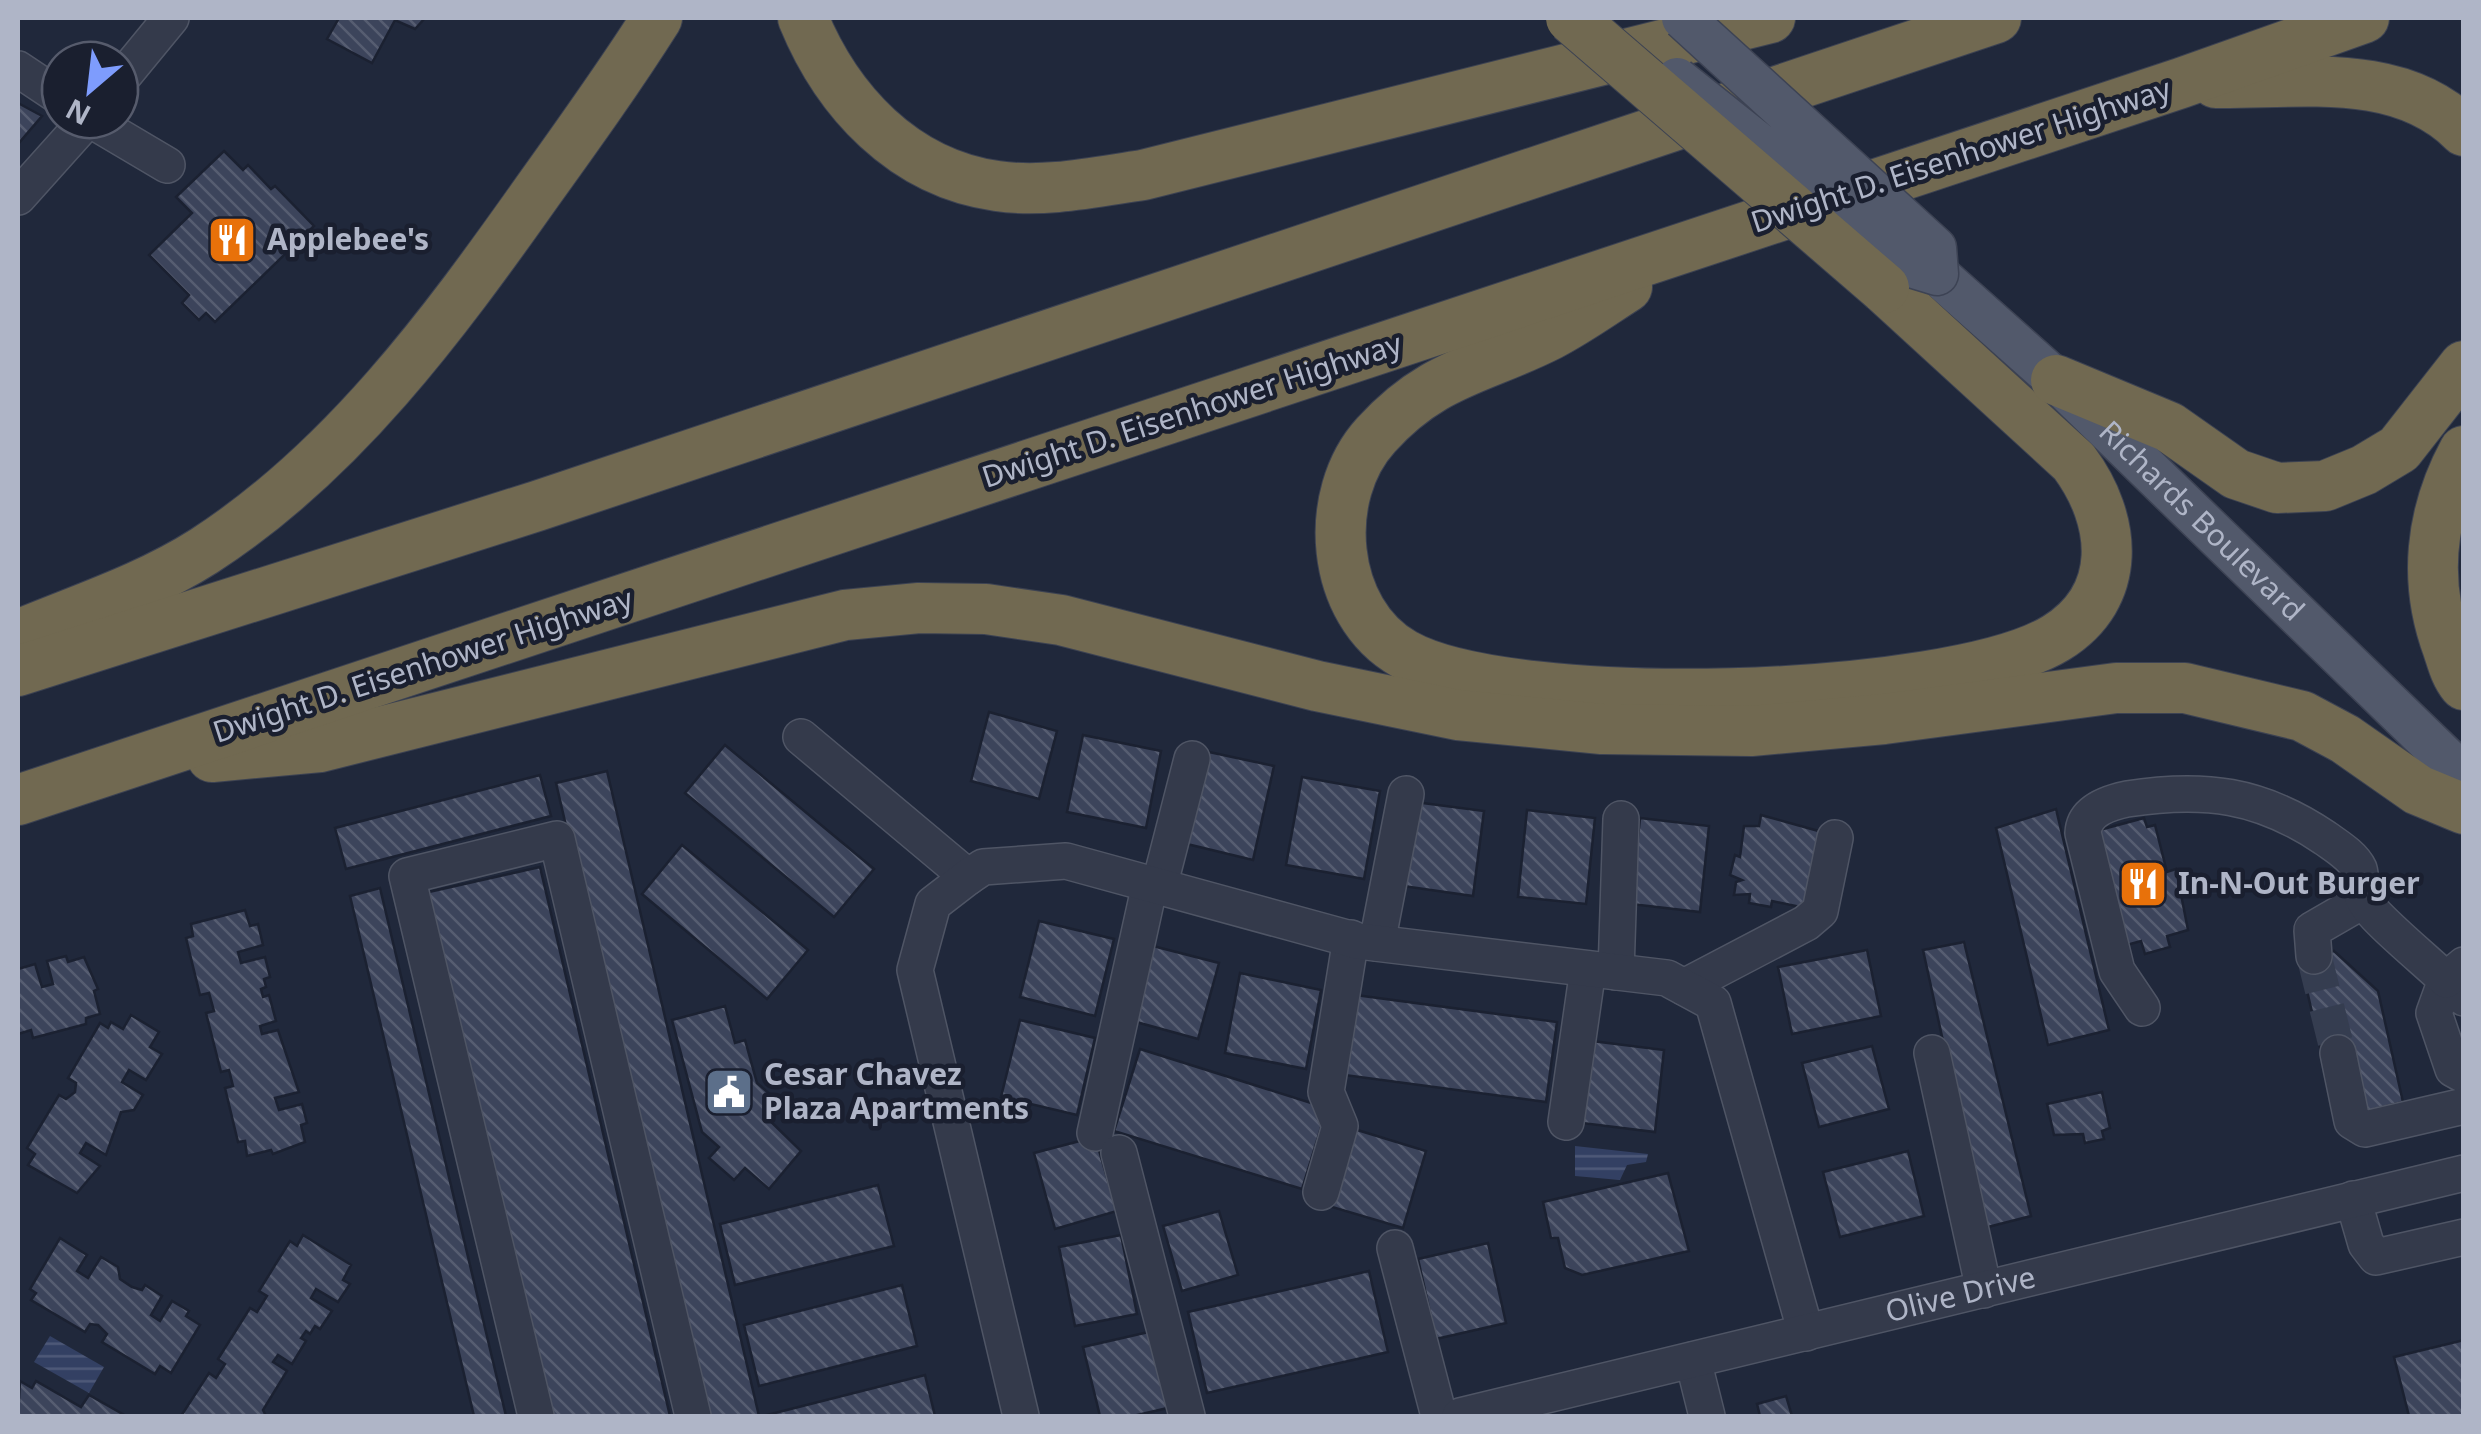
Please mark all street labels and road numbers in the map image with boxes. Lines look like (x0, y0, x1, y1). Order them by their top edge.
street label: Dwight D. Eisenhower Highway (1745, 67, 2176, 242)
street label: Dwight D. Eisenhower Highway (976, 322, 1407, 497)
street label: Richards Boulevard (2091, 411, 2314, 629)
street label: Dwight D. Eisenhower Highway (207, 577, 638, 752)
street label: Olive Drive (1881, 1255, 2039, 1331)

